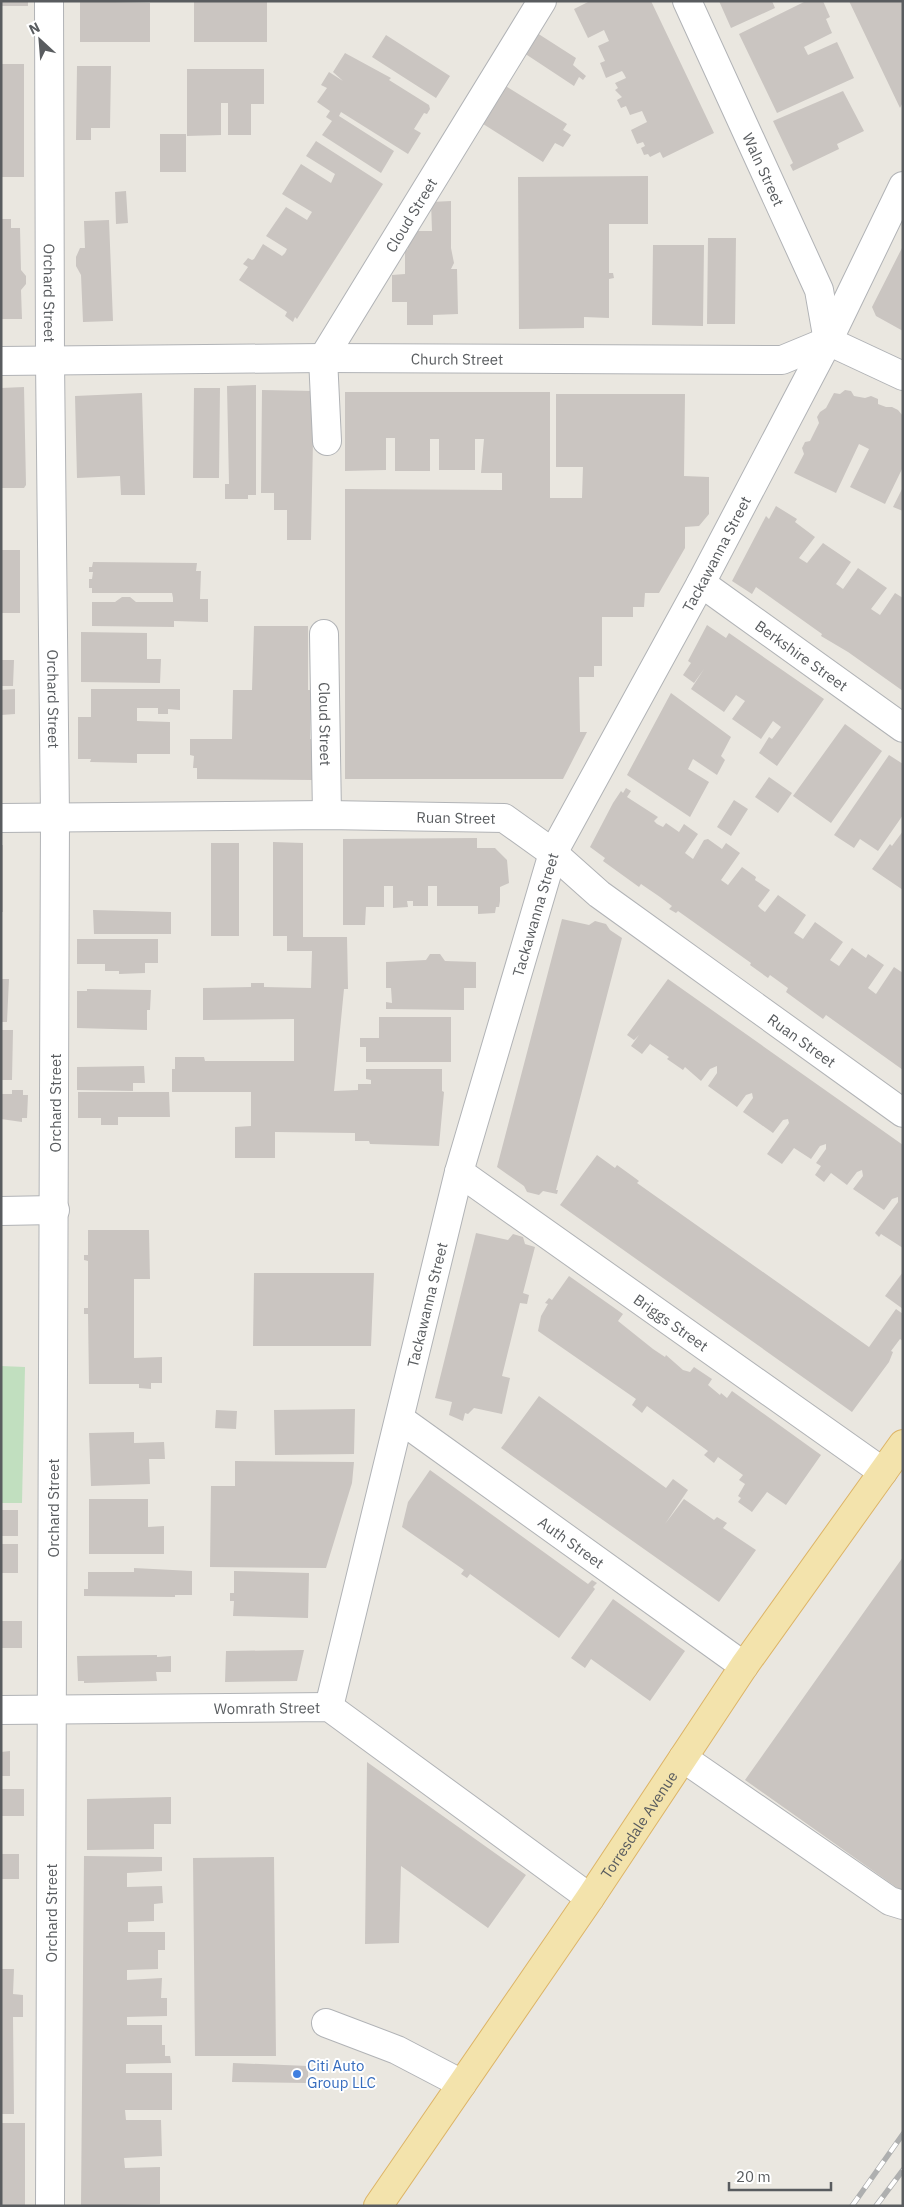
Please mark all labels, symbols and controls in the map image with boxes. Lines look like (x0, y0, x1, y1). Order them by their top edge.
north arrow (15, 15, 65, 65)
text: N (26, 18, 43, 39)
street label: Waln Street (739, 130, 789, 209)
street label: Cloud Street (381, 174, 441, 256)
street label: Orchard Street (40, 243, 59, 343)
street label: Church Street (411, 349, 503, 368)
street label: Tackawanna Street (678, 493, 755, 615)
street label: Berkshire Street (752, 616, 852, 695)
street label: Orchard Street (44, 649, 64, 749)
street label: Cloud Street (315, 682, 336, 766)
street label: Ruan Street (416, 807, 496, 827)
street label: Tackawanna Street (508, 850, 562, 979)
street label: Ruan Street (764, 1009, 840, 1071)
street label: Orchard Street (46, 1054, 65, 1152)
street label: Tackawanna Street (402, 1240, 451, 1369)
street label: Briggs Street (630, 1289, 712, 1355)
street label: Orchard Street (44, 1459, 63, 1557)
street label: Auth Street (535, 1512, 608, 1572)
street label: Womrath Street (214, 1698, 320, 1718)
street label: Torresdale Avenue (596, 1767, 681, 1882)
street label: Orchard Street (42, 1864, 61, 1962)
place label: Citi Auto Group LLC (307, 2056, 376, 2092)
marker: Citi Auto Group LLC (291, 2068, 303, 2080)
scale bar (729, 2160, 832, 2192)
text: 20 m (736, 2167, 771, 2186)

